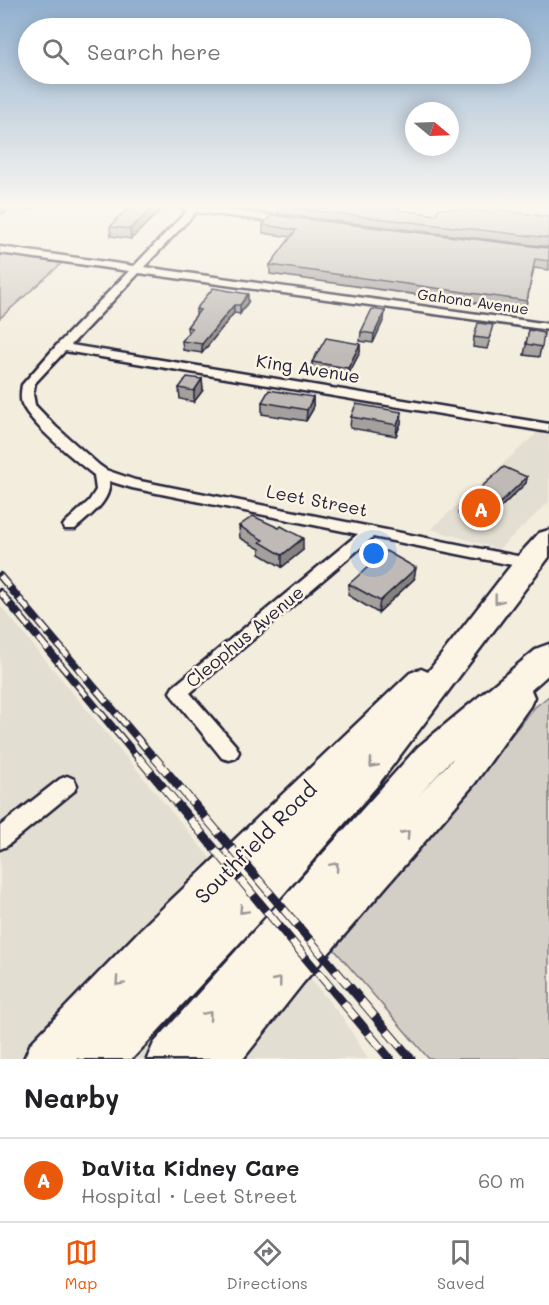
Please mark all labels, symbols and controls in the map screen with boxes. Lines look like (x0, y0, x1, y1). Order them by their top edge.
search box (18, 18, 531, 84)
icon: search (39, 35, 72, 68)
text: Search here (87, 37, 221, 66)
north arrow (405, 102, 459, 156)
street label: Gahona Avenue (416, 283, 530, 319)
street label: King Avenue (254, 348, 362, 388)
street label: Leet Street (264, 478, 370, 522)
pin: A (462, 486, 500, 530)
your location (359, 539, 388, 568)
street label: Cleophus Avenue (180, 580, 308, 693)
one-way arrow (495, 593, 506, 604)
one-way arrow (369, 757, 380, 768)
street label: Southfield Road (188, 775, 322, 909)
one-way arrow (399, 831, 410, 841)
one-way arrow (328, 862, 339, 873)
one-way arrow (239, 903, 250, 913)
one-way arrow (115, 975, 126, 985)
one-way arrow (270, 977, 281, 988)
one-way arrow (201, 1011, 212, 1022)
text: Nearby (24, 1081, 119, 1115)
text: DaVita Kidney Care (81, 1153, 299, 1182)
text: A (37, 1167, 50, 1193)
text: 60 m (478, 1167, 525, 1193)
text: Hospital · Leet Street (81, 1182, 297, 1208)
tab: Map (65, 1236, 98, 1293)
tab: Directions (227, 1236, 308, 1293)
tab: Saved (437, 1236, 484, 1293)

